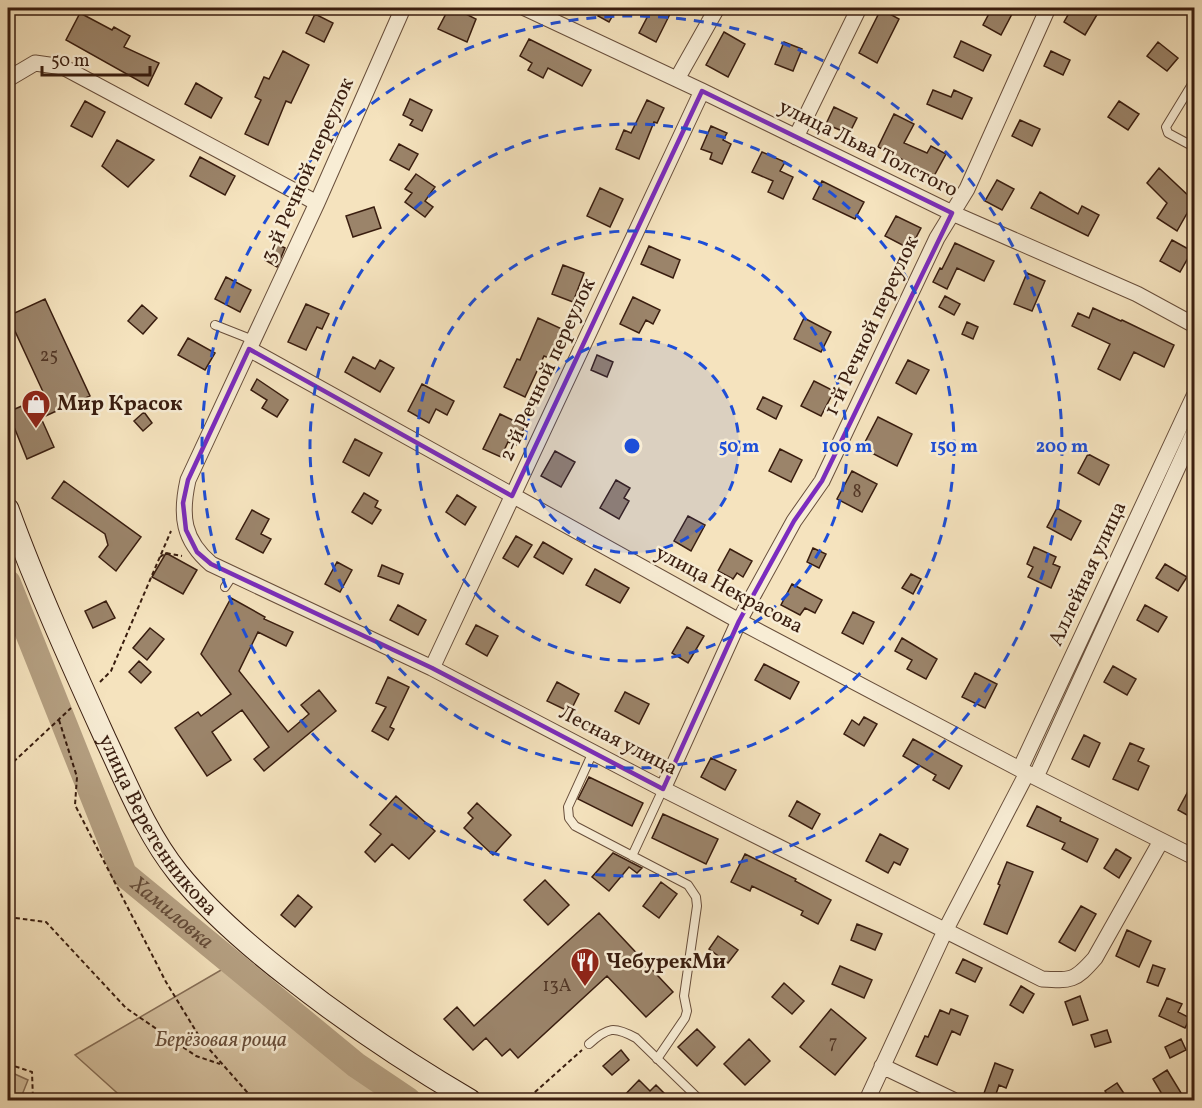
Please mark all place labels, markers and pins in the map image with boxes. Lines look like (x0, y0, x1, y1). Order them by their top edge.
shop icon: Мир Красок (20, 388, 52, 430)
place label: Мир Красок (57, 390, 183, 419)
centre of rings (622, 436, 642, 456)
restaurant icon: ЧебурекМи (569, 946, 601, 988)
place label: ЧебурекМи (606, 948, 726, 977)

